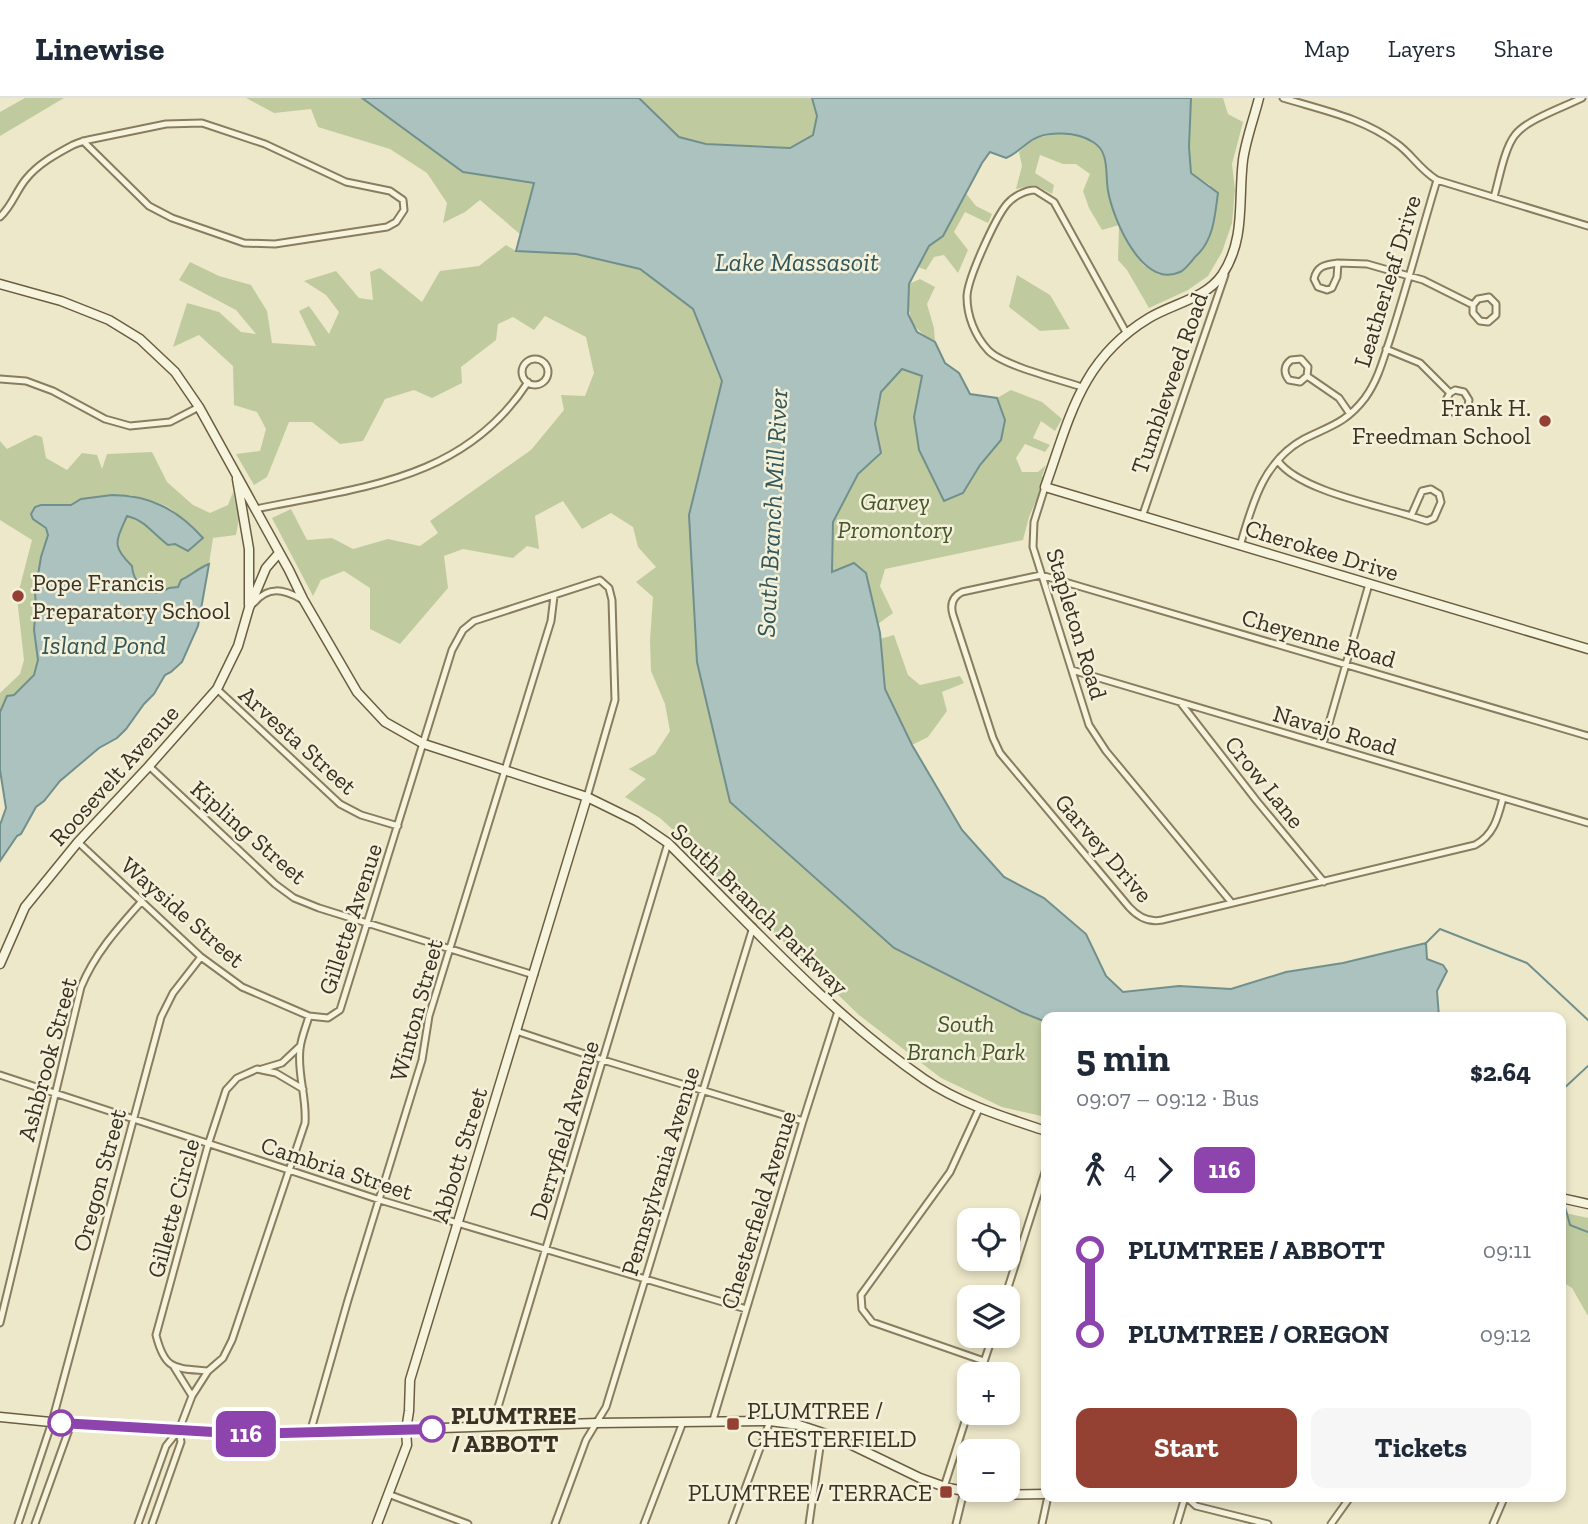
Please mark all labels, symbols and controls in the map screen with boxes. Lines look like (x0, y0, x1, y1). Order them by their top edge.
text: Linewise (35, 29, 164, 68)
text: Map (1304, 34, 1350, 63)
text: Layers (1388, 34, 1456, 63)
text: Share (1494, 34, 1553, 63)
street label: Leatherleaf Drive (1347, 191, 1427, 371)
water label: Lake Massasoit (715, 246, 879, 278)
street label: Tumbleweed Road (1124, 288, 1214, 478)
water label: South Branch Mill River (750, 388, 794, 638)
place label: Frank H. Freedman School (1352, 393, 1531, 450)
marker: Frank H. Freedman School (1537, 413, 1553, 429)
park label: Garvey Promontory (837, 487, 953, 544)
street label: Cherokee Drive (1242, 513, 1402, 587)
street label: Stapleton Road (1040, 545, 1114, 703)
place label: Pope Francis Preparatory School (32, 568, 230, 625)
marker: Pope Francis Preparatory School (10, 588, 26, 604)
street label: Cheyenne Road (1239, 602, 1399, 674)
water label: Island Pond (42, 629, 166, 661)
street label: Arvesta Street (233, 680, 363, 800)
street label: Navajo Road (1270, 698, 1400, 762)
street label: Roosevelt Avenue (43, 699, 185, 851)
street label: Crow Lane (1219, 730, 1311, 834)
street label: Kipling Street (185, 774, 313, 890)
street label: Garvey Drive (1049, 788, 1159, 908)
street label: South Branch Parkway (665, 817, 855, 1002)
street label: Gillette Avenue (312, 840, 388, 998)
street label: Wayside Street (115, 850, 251, 974)
street label: Winton Street (383, 936, 449, 1084)
street label: Ashbrook Street (11, 974, 83, 1144)
park label: South Branch Park (907, 1009, 1026, 1066)
text: 5 min (1076, 1035, 1170, 1081)
street label: Derryfield Avenue (523, 1037, 605, 1223)
text: $2.64 (1470, 1056, 1531, 1088)
street label: Pennsylvania Avenue (614, 1063, 706, 1279)
street label: Abbott Street (425, 1084, 493, 1226)
text: 09:07 – 09:12 · Bus (1076, 1084, 1259, 1112)
street label: Oregon Street (66, 1105, 132, 1255)
street label: Chesterfield Avenue (714, 1107, 802, 1313)
street label: Cambria Street (258, 1130, 417, 1206)
street label: Gillette Circle (140, 1135, 206, 1281)
icon: walk (1076, 1151, 1114, 1189)
icon: forward (1146, 1151, 1184, 1189)
text: 116 (1208, 1155, 1241, 1184)
text: 4 (1124, 1156, 1136, 1184)
map controls (957, 1208, 1020, 1502)
button: locate (957, 1208, 1020, 1271)
text: PLUMTREE / ABBOTT (1128, 1234, 1385, 1266)
text: 09:11 (1483, 1236, 1531, 1264)
button: layers (957, 1285, 1020, 1348)
text: PLUMTREE / OREGON (1128, 1318, 1389, 1350)
text: 09:12 (1480, 1320, 1531, 1348)
button: + (957, 1362, 1020, 1425)
place label: PLUMTREE / CHESTERFIELD (747, 1396, 917, 1453)
place label: PLUMTREE / ABBOTT (451, 1401, 576, 1458)
button: Start (1076, 1408, 1297, 1488)
button: Tickets (1311, 1408, 1531, 1488)
unlabelled marker (48, 1410, 74, 1436)
line badge: 116 (206, 1411, 286, 1457)
marker: PLUMTREE / ABBOTT (419, 1416, 445, 1442)
marker: PLUMTREE / CHESTERFIELD (725, 1416, 741, 1432)
text: 116 (230, 1419, 262, 1448)
button: − (957, 1439, 1020, 1502)
place label: PLUMTREE / TERRACE (688, 1478, 932, 1507)
marker: PLUMTREE / TERRACE (938, 1484, 954, 1500)

